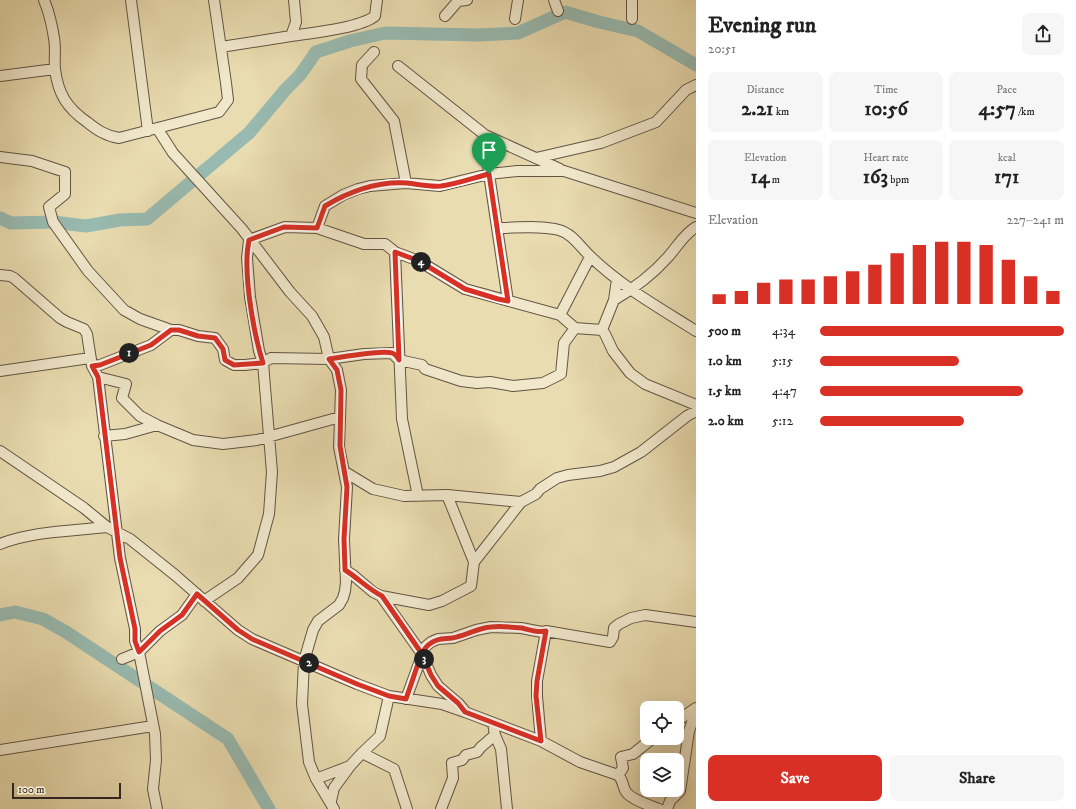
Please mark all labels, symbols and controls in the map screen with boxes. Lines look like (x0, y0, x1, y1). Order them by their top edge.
text: Evening run (708, 12, 816, 39)
button: share (1022, 13, 1064, 55)
text: 20:51 (708, 41, 736, 57)
text: Distance (746, 83, 784, 97)
text: Time (874, 83, 898, 97)
text: Pace (996, 83, 1017, 97)
text: 2.21 (741, 97, 773, 122)
text: 10:56 (864, 97, 908, 122)
text: 4:57 (979, 97, 1016, 122)
text: km (773, 105, 789, 119)
text: /km (1016, 105, 1035, 119)
pin (472, 133, 506, 174)
icon: arrive (478, 139, 500, 161)
text: Elevation (744, 151, 787, 165)
text: Heart rate (863, 151, 909, 165)
text: kcal (998, 151, 1016, 165)
text: 14 (751, 165, 769, 190)
text: 163 (863, 165, 888, 190)
text: 171 (994, 165, 1019, 190)
text: m (769, 173, 780, 187)
text: bpm (888, 173, 909, 187)
text: Elevation (708, 212, 758, 228)
text: 227–241 m (1007, 212, 1064, 228)
pin: 4 (411, 252, 431, 272)
text: 4 (418, 255, 424, 269)
text: 500 m (708, 323, 741, 339)
text: 4:34 (772, 323, 795, 339)
pin: 1 (119, 343, 139, 363)
text: 1 (127, 346, 131, 360)
text: 1.0 km (708, 353, 742, 369)
text: 5:15 (772, 353, 793, 369)
text: 1.5 km (708, 383, 741, 399)
text: 4:47 (772, 383, 797, 399)
text: 2.0 km (708, 413, 744, 429)
text: 5:12 (772, 413, 793, 429)
pin: 3 (414, 649, 434, 669)
text: 3 (422, 652, 426, 666)
pin: 2 (299, 653, 319, 673)
text: 2 (306, 656, 312, 670)
map controls (640, 701, 684, 797)
button: locate (640, 701, 684, 745)
button: layers (640, 753, 684, 797)
button: Save (708, 755, 882, 801)
button: Share (890, 755, 1064, 801)
scale bar (12, 781, 121, 800)
text: 100 m (18, 783, 44, 797)

